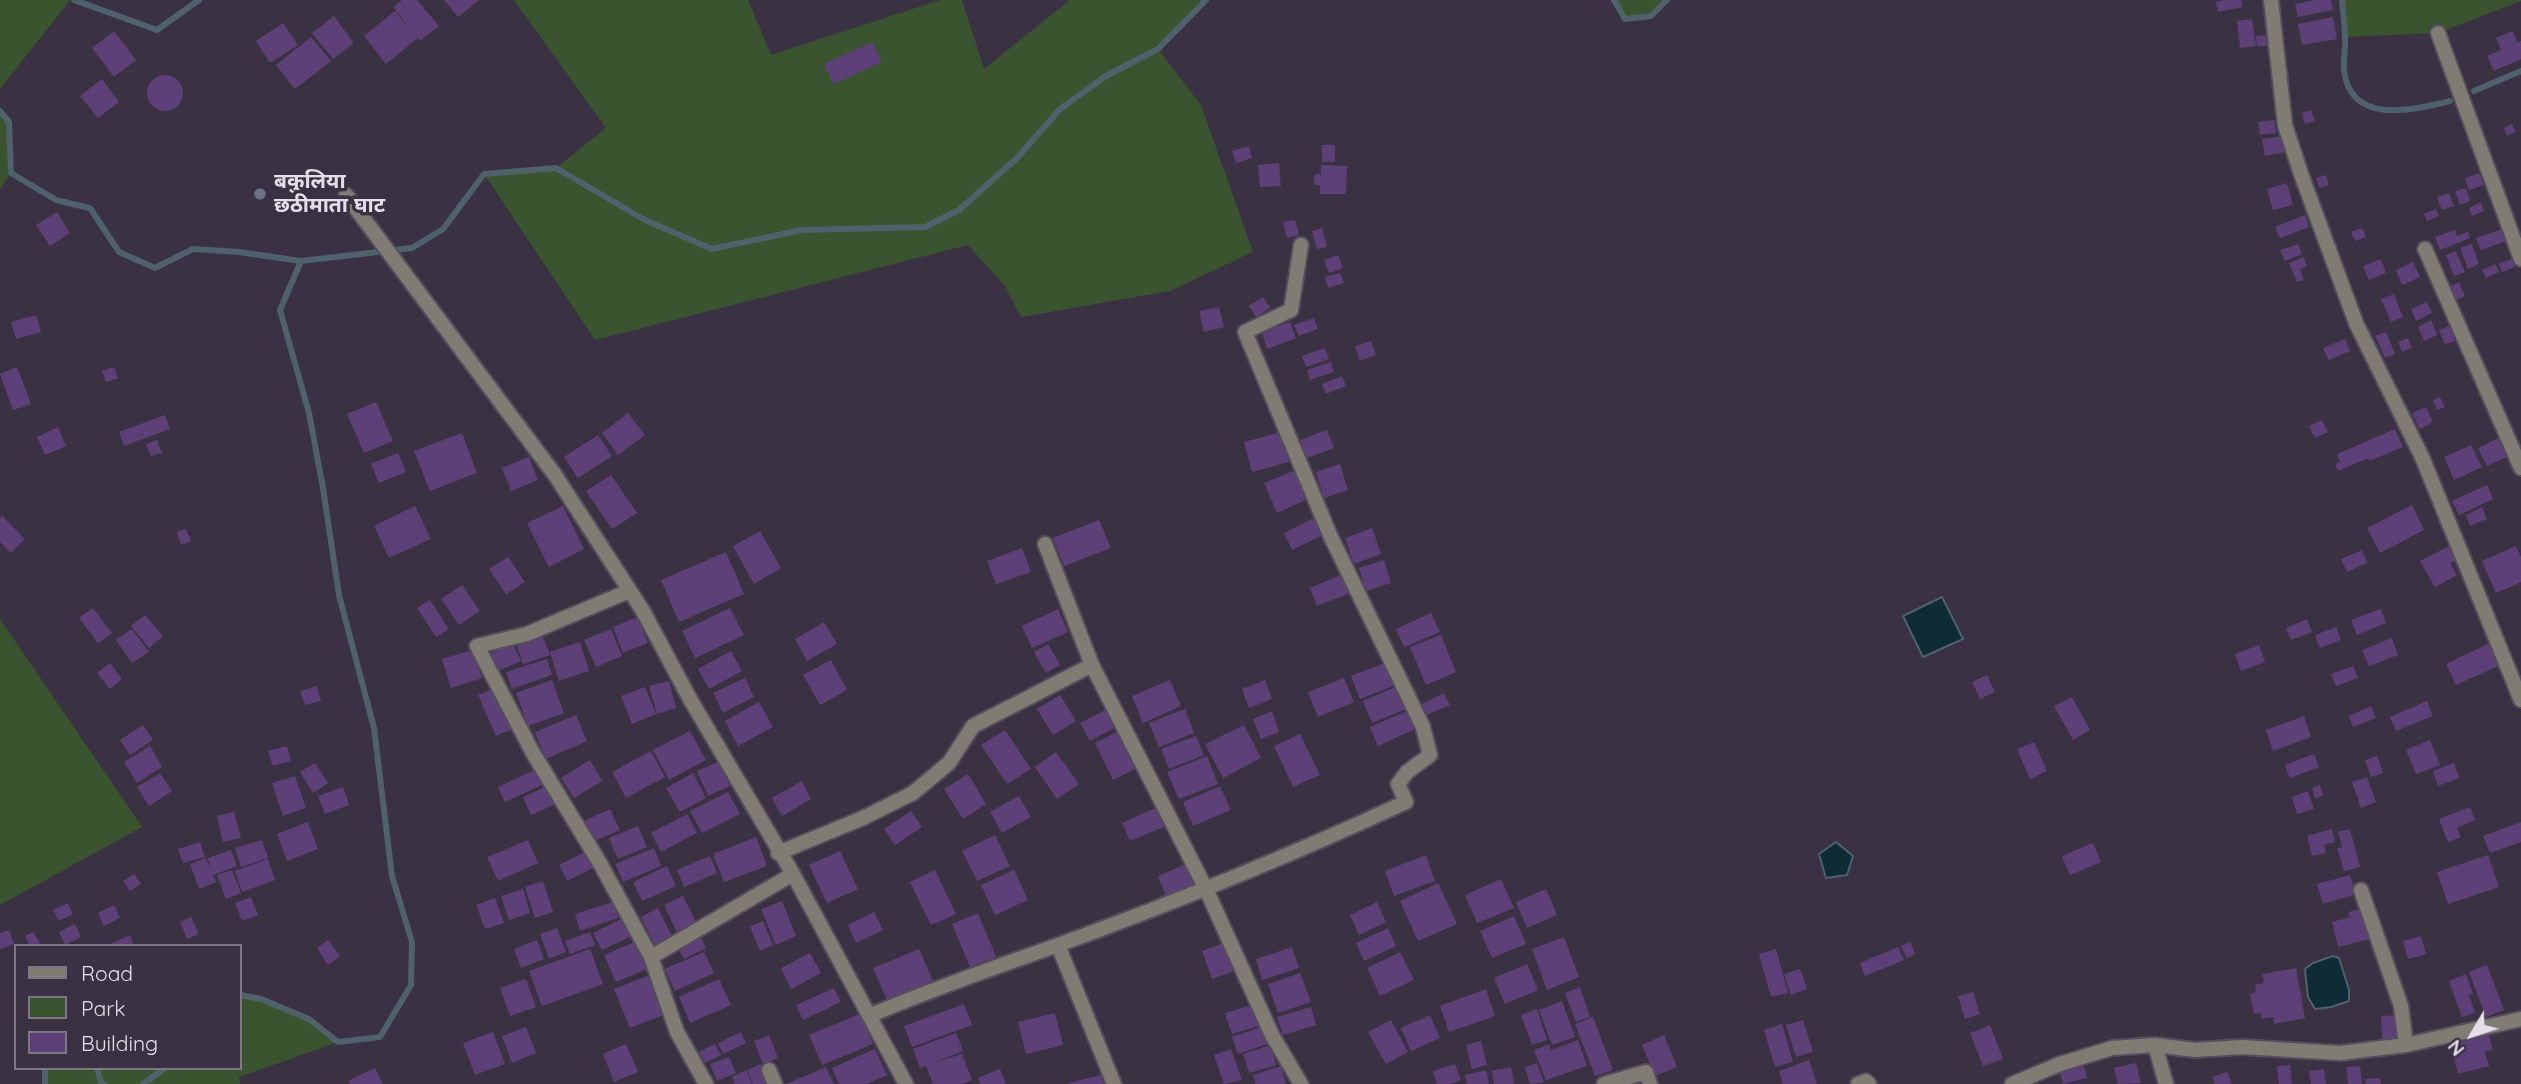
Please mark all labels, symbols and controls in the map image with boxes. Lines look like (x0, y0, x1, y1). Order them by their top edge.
place label: बकुलिया छठीमाता घाट (274, 169, 385, 219)
marker: बकुलिया छठीमाता घाट (252, 186, 268, 202)
legend (14, 944, 242, 1070)
text: Road (81, 960, 133, 986)
text: Park (81, 995, 125, 1021)
north arrow (2437, 1000, 2507, 1070)
text: Building (81, 1030, 158, 1056)
text: N (2442, 1035, 2469, 1061)

